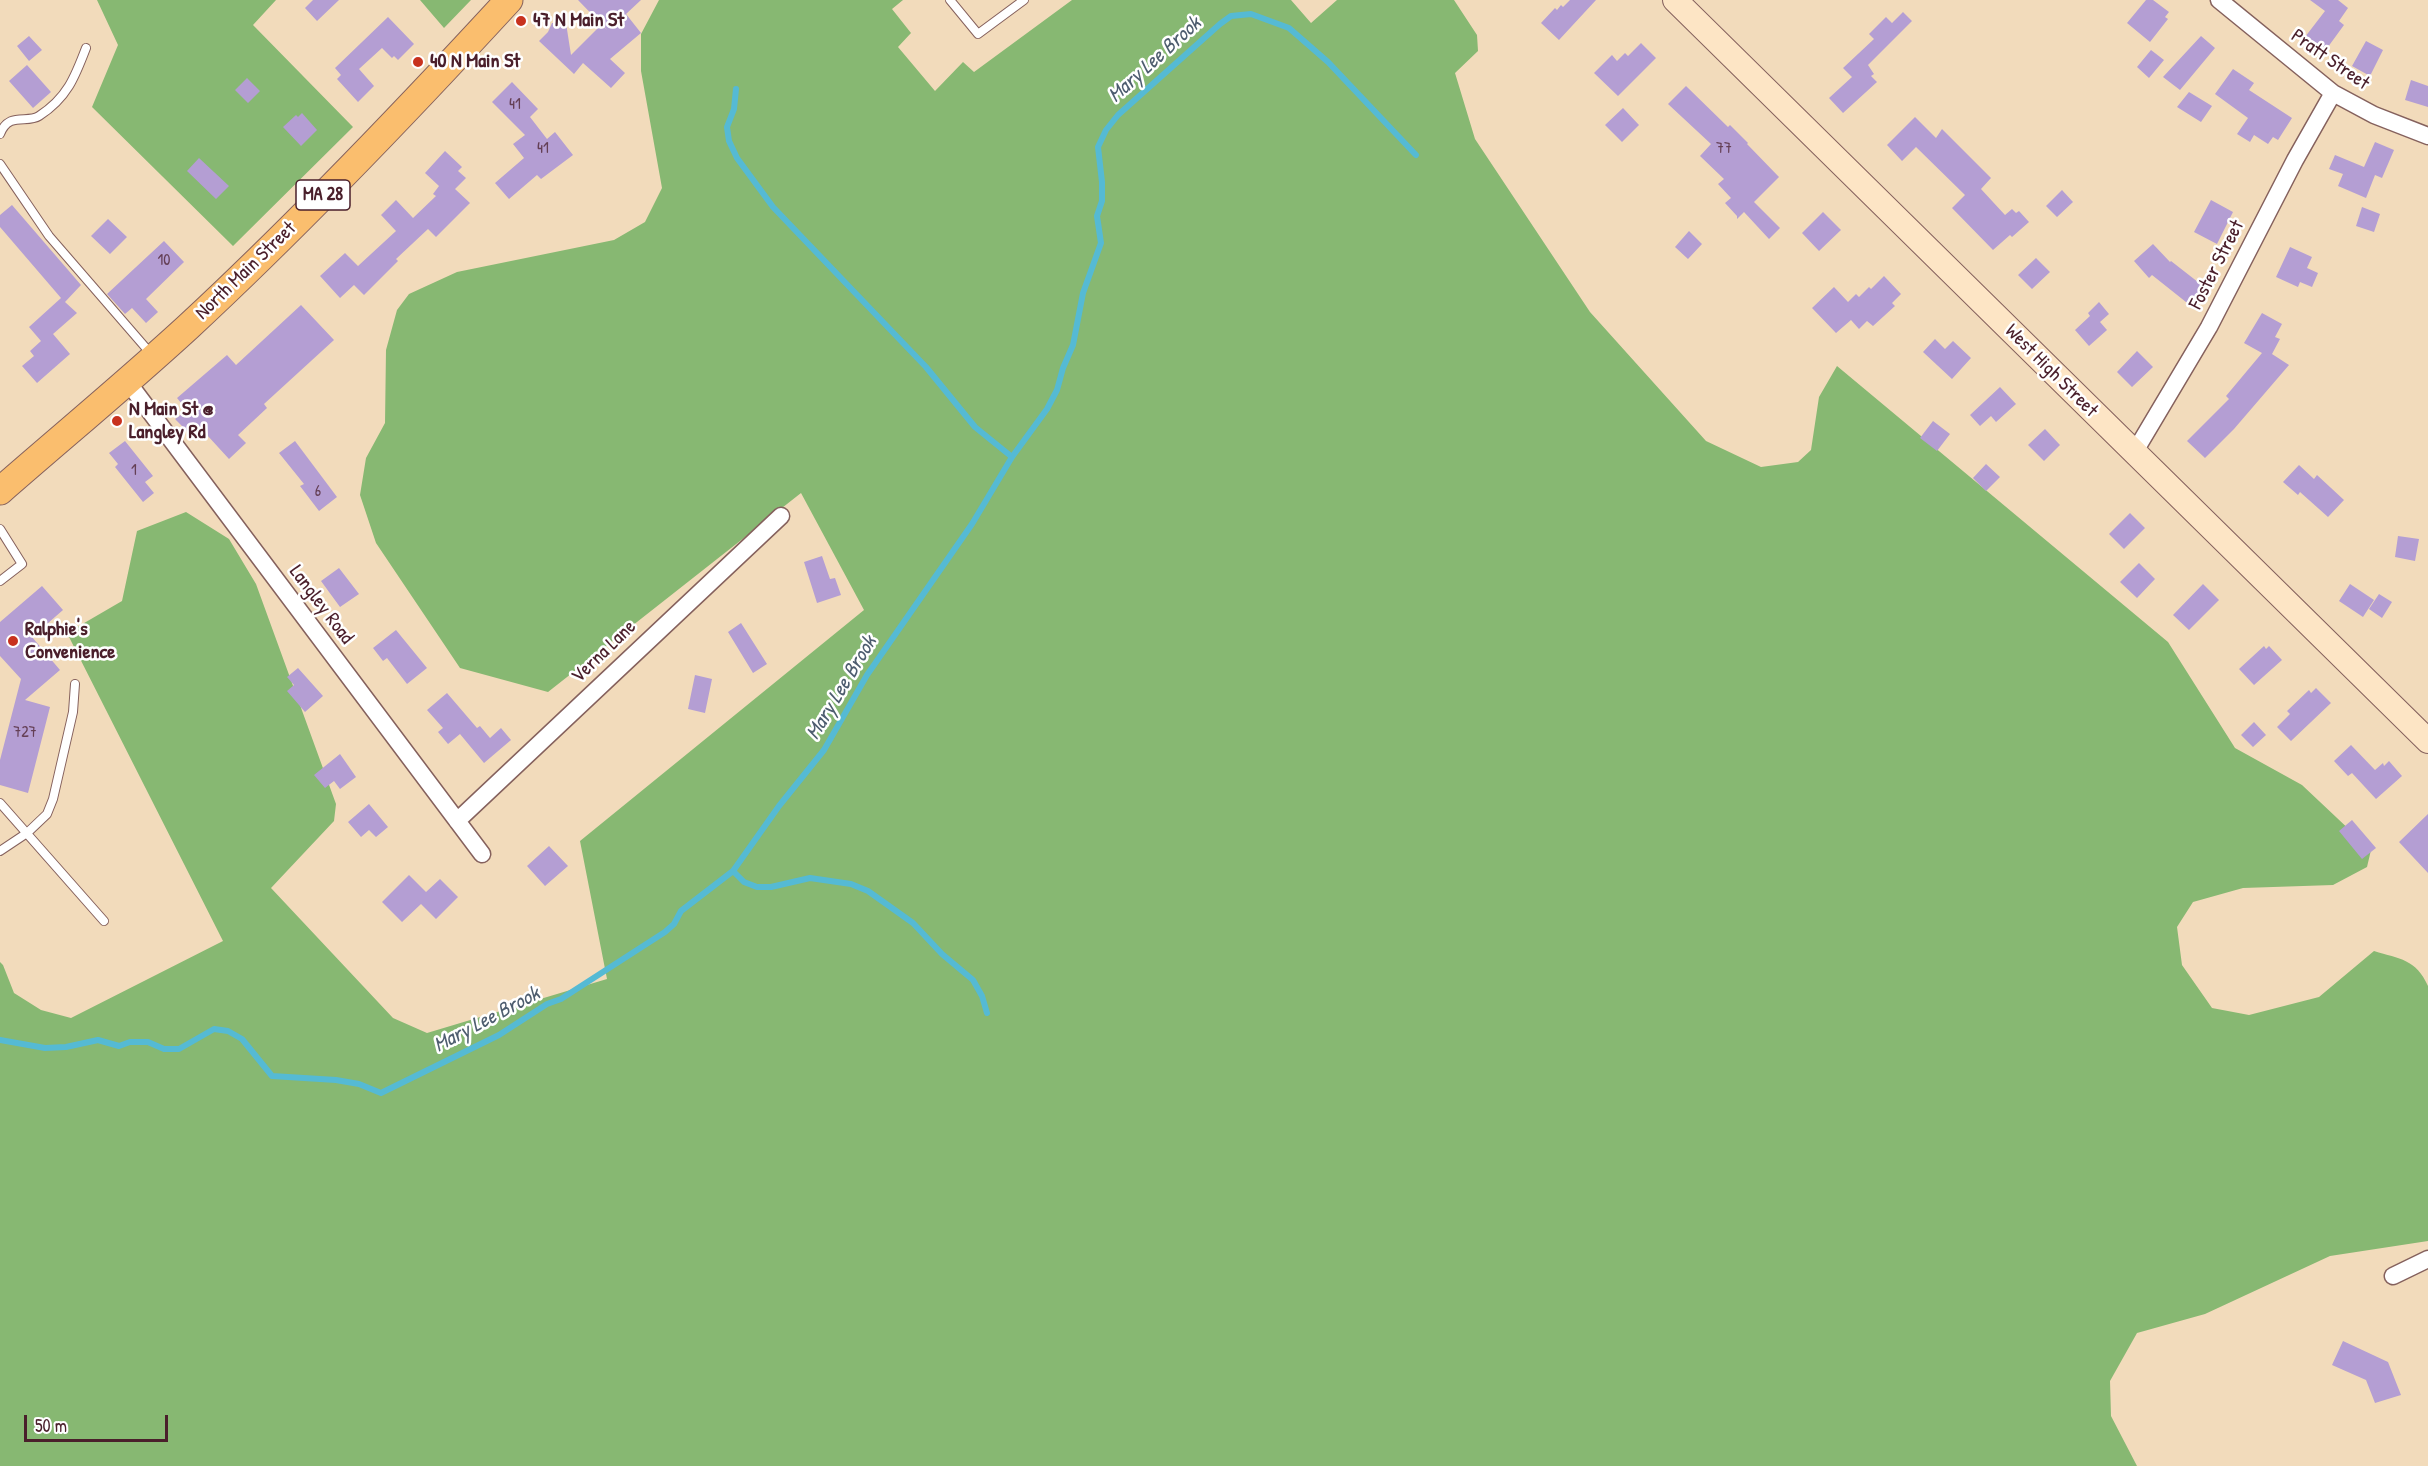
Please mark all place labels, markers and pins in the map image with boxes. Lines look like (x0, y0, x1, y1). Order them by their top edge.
place label: 47 N Main St (533, 9, 624, 33)
marker: 47 N Main St (514, 14, 528, 28)
place label: 40 N Main St (430, 50, 520, 74)
marker: 40 N Main St (411, 55, 425, 69)
place label: N Main St @ Langley Rd (129, 398, 214, 445)
marker: N Main St @ Langley Rd (110, 414, 124, 428)
place label: Ralphie's Convenience (25, 618, 115, 665)
marker: Ralphie's Convenience (6, 634, 20, 648)

